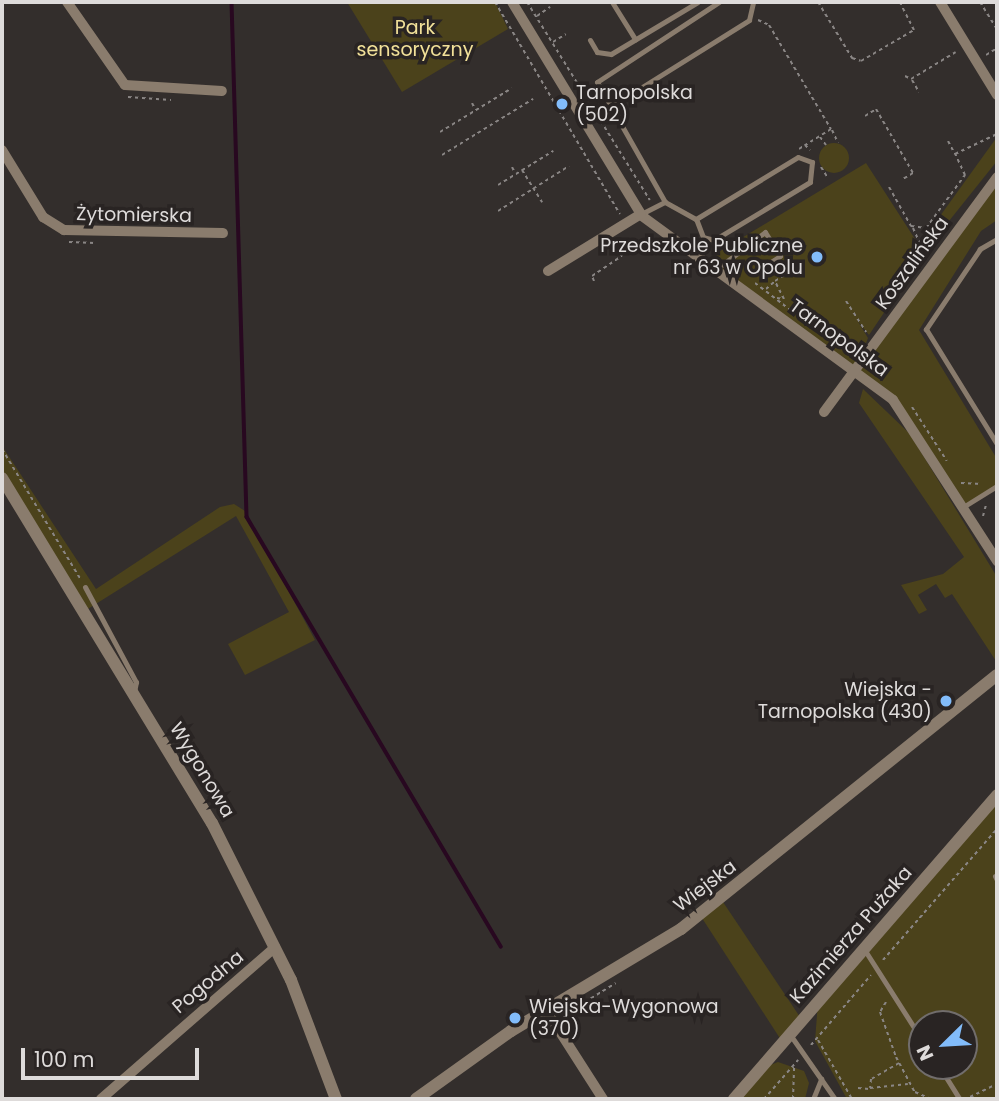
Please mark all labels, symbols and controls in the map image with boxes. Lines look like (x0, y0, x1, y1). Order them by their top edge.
park label: Park sensoryczny (357, 17, 473, 61)
place label: Tarnopolska (502) (576, 82, 693, 126)
marker: Tarnopolska (502) (554, 96, 570, 112)
street label: Żytomierska (76, 203, 192, 227)
street label: Koszalińska (871, 212, 953, 314)
place label: Przedszkole Publiczne nr 63 w Opolu (600, 235, 803, 279)
marker: Przedszkole Publiczne nr 63 w Opolu (809, 249, 825, 265)
street label: Tarnopolska (785, 294, 893, 382)
place label: Wiejska - Tarnopolska (430) (758, 679, 932, 723)
marker: Wiejska - Tarnopolska (430) (938, 693, 954, 709)
street label: Wygonowa (165, 718, 239, 822)
street label: Wiejska (669, 855, 741, 917)
street label: Kazimierza Pużaka (785, 862, 917, 1008)
street label: Pogodna (168, 946, 248, 1018)
place label: Wiejska-Wygonowa (370) (529, 996, 719, 1040)
marker: Wiejska-Wygonowa (370) (507, 1010, 523, 1026)
north arrow (908, 1010, 978, 1080)
scale bar (24, 1034, 203, 1078)
text: N (910, 1041, 940, 1065)
text: 100 m (34, 1045, 94, 1074)

